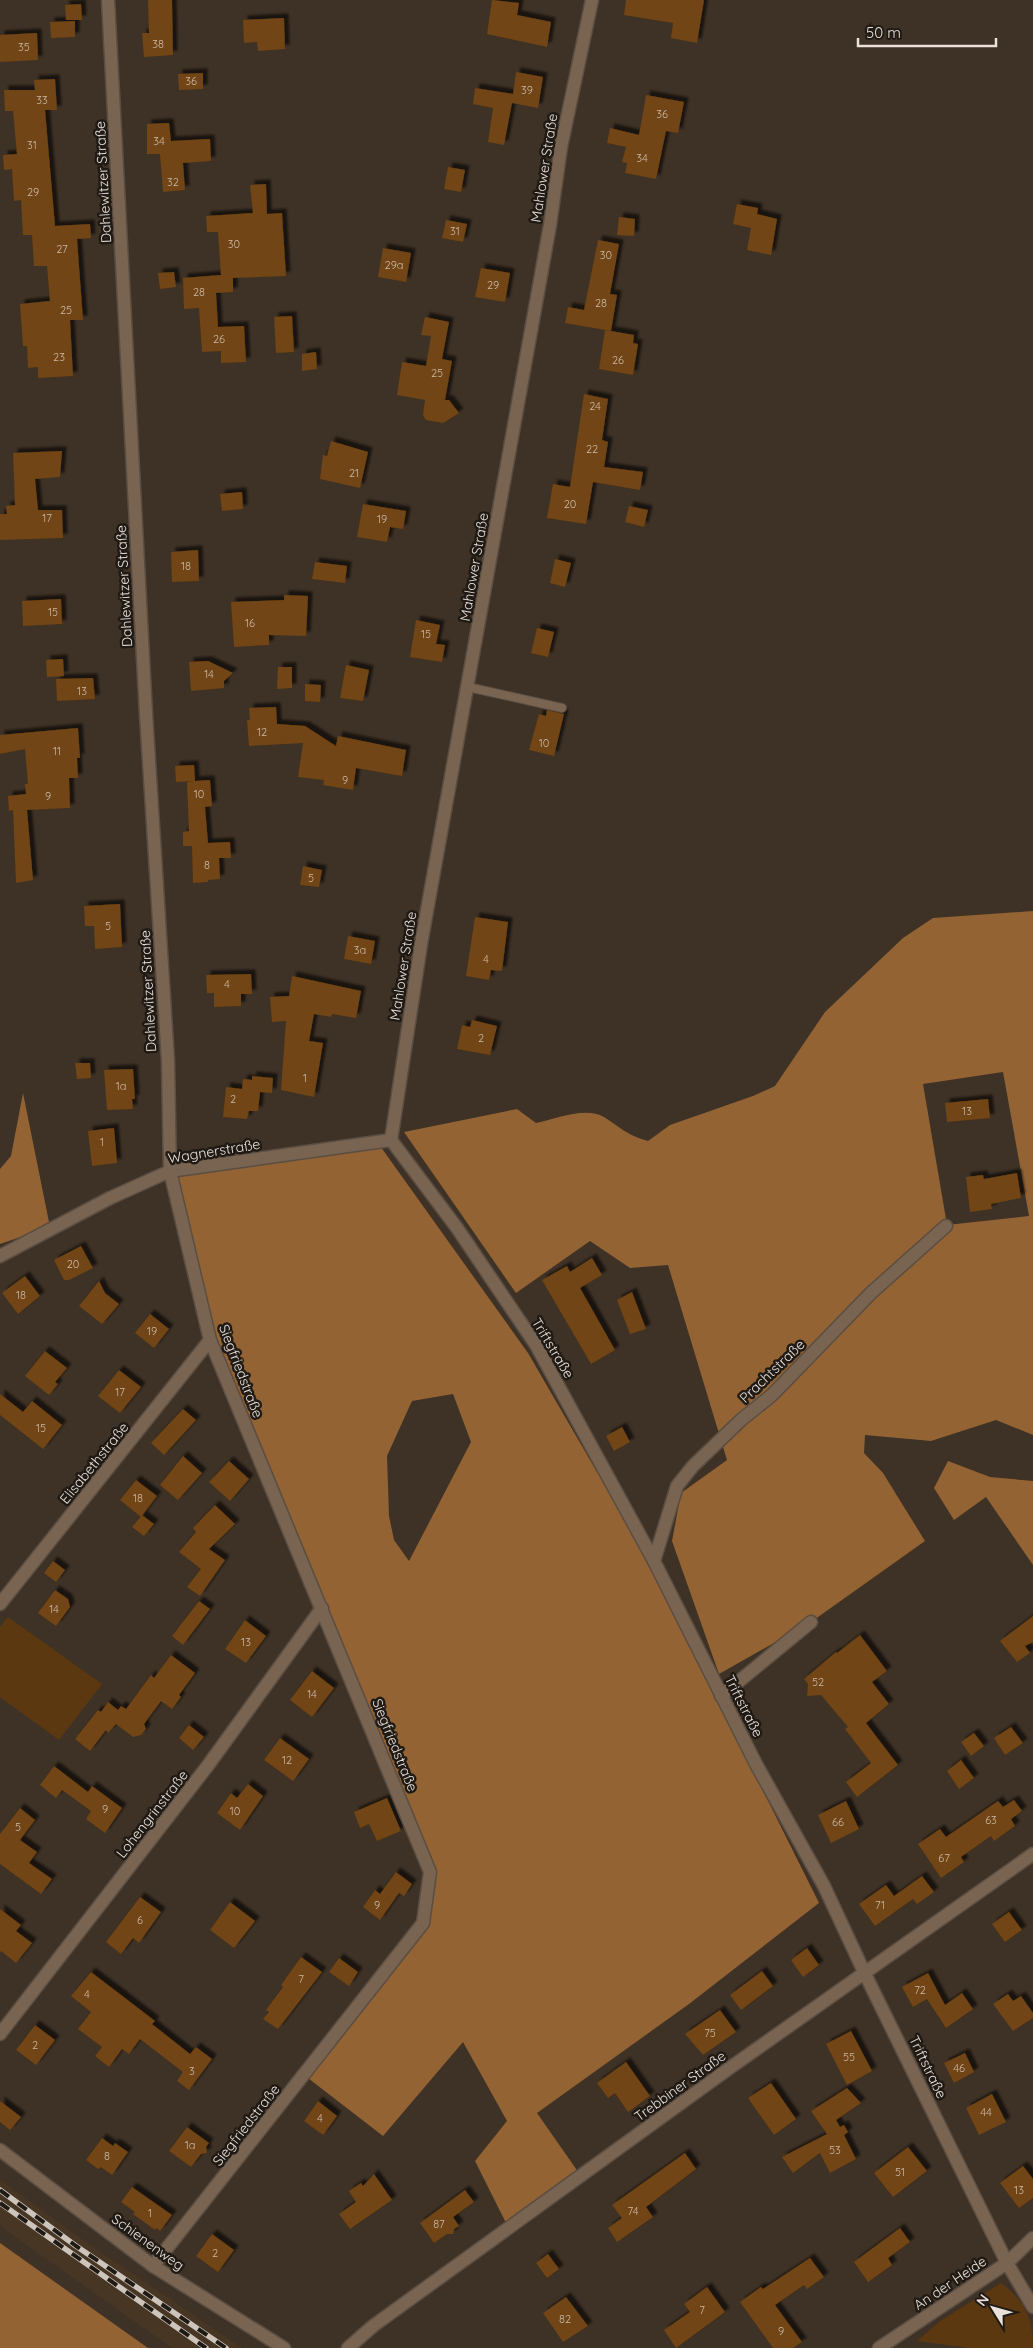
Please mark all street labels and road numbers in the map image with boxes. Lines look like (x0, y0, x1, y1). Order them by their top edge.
street label: Mahlower Straße (527, 112, 561, 224)
street label: Dahlewitzer Straße (91, 120, 115, 243)
street label: Mahlower Straße (456, 511, 492, 623)
street label: Dahlewitzer Straße (112, 524, 136, 647)
street label: Mahlower Straße (386, 910, 420, 1022)
street label: Dahlewitzer Straße (136, 929, 160, 1052)
street label: Wagnerstraße (166, 1135, 262, 1167)
street label: Triftstraße (528, 1314, 578, 1382)
street label: Siegfriedstraße (215, 1322, 267, 1420)
street label: Prachtstraße (736, 1335, 808, 1407)
street label: Elisabethstraße (56, 1418, 132, 1507)
street label: Triftstraße (721, 1672, 767, 1740)
street label: Siegfriedstraße (368, 1696, 422, 1794)
street label: Lohengrinstraße (112, 1766, 192, 1861)
street label: Triftstraße (905, 2033, 951, 2101)
street label: Trebbiner Straße (631, 2047, 729, 2125)
street label: Siegfriedstraße (209, 2081, 284, 2169)
street label: Schienenweg (108, 2210, 188, 2274)
street label: An der Heide (910, 2252, 990, 2314)

